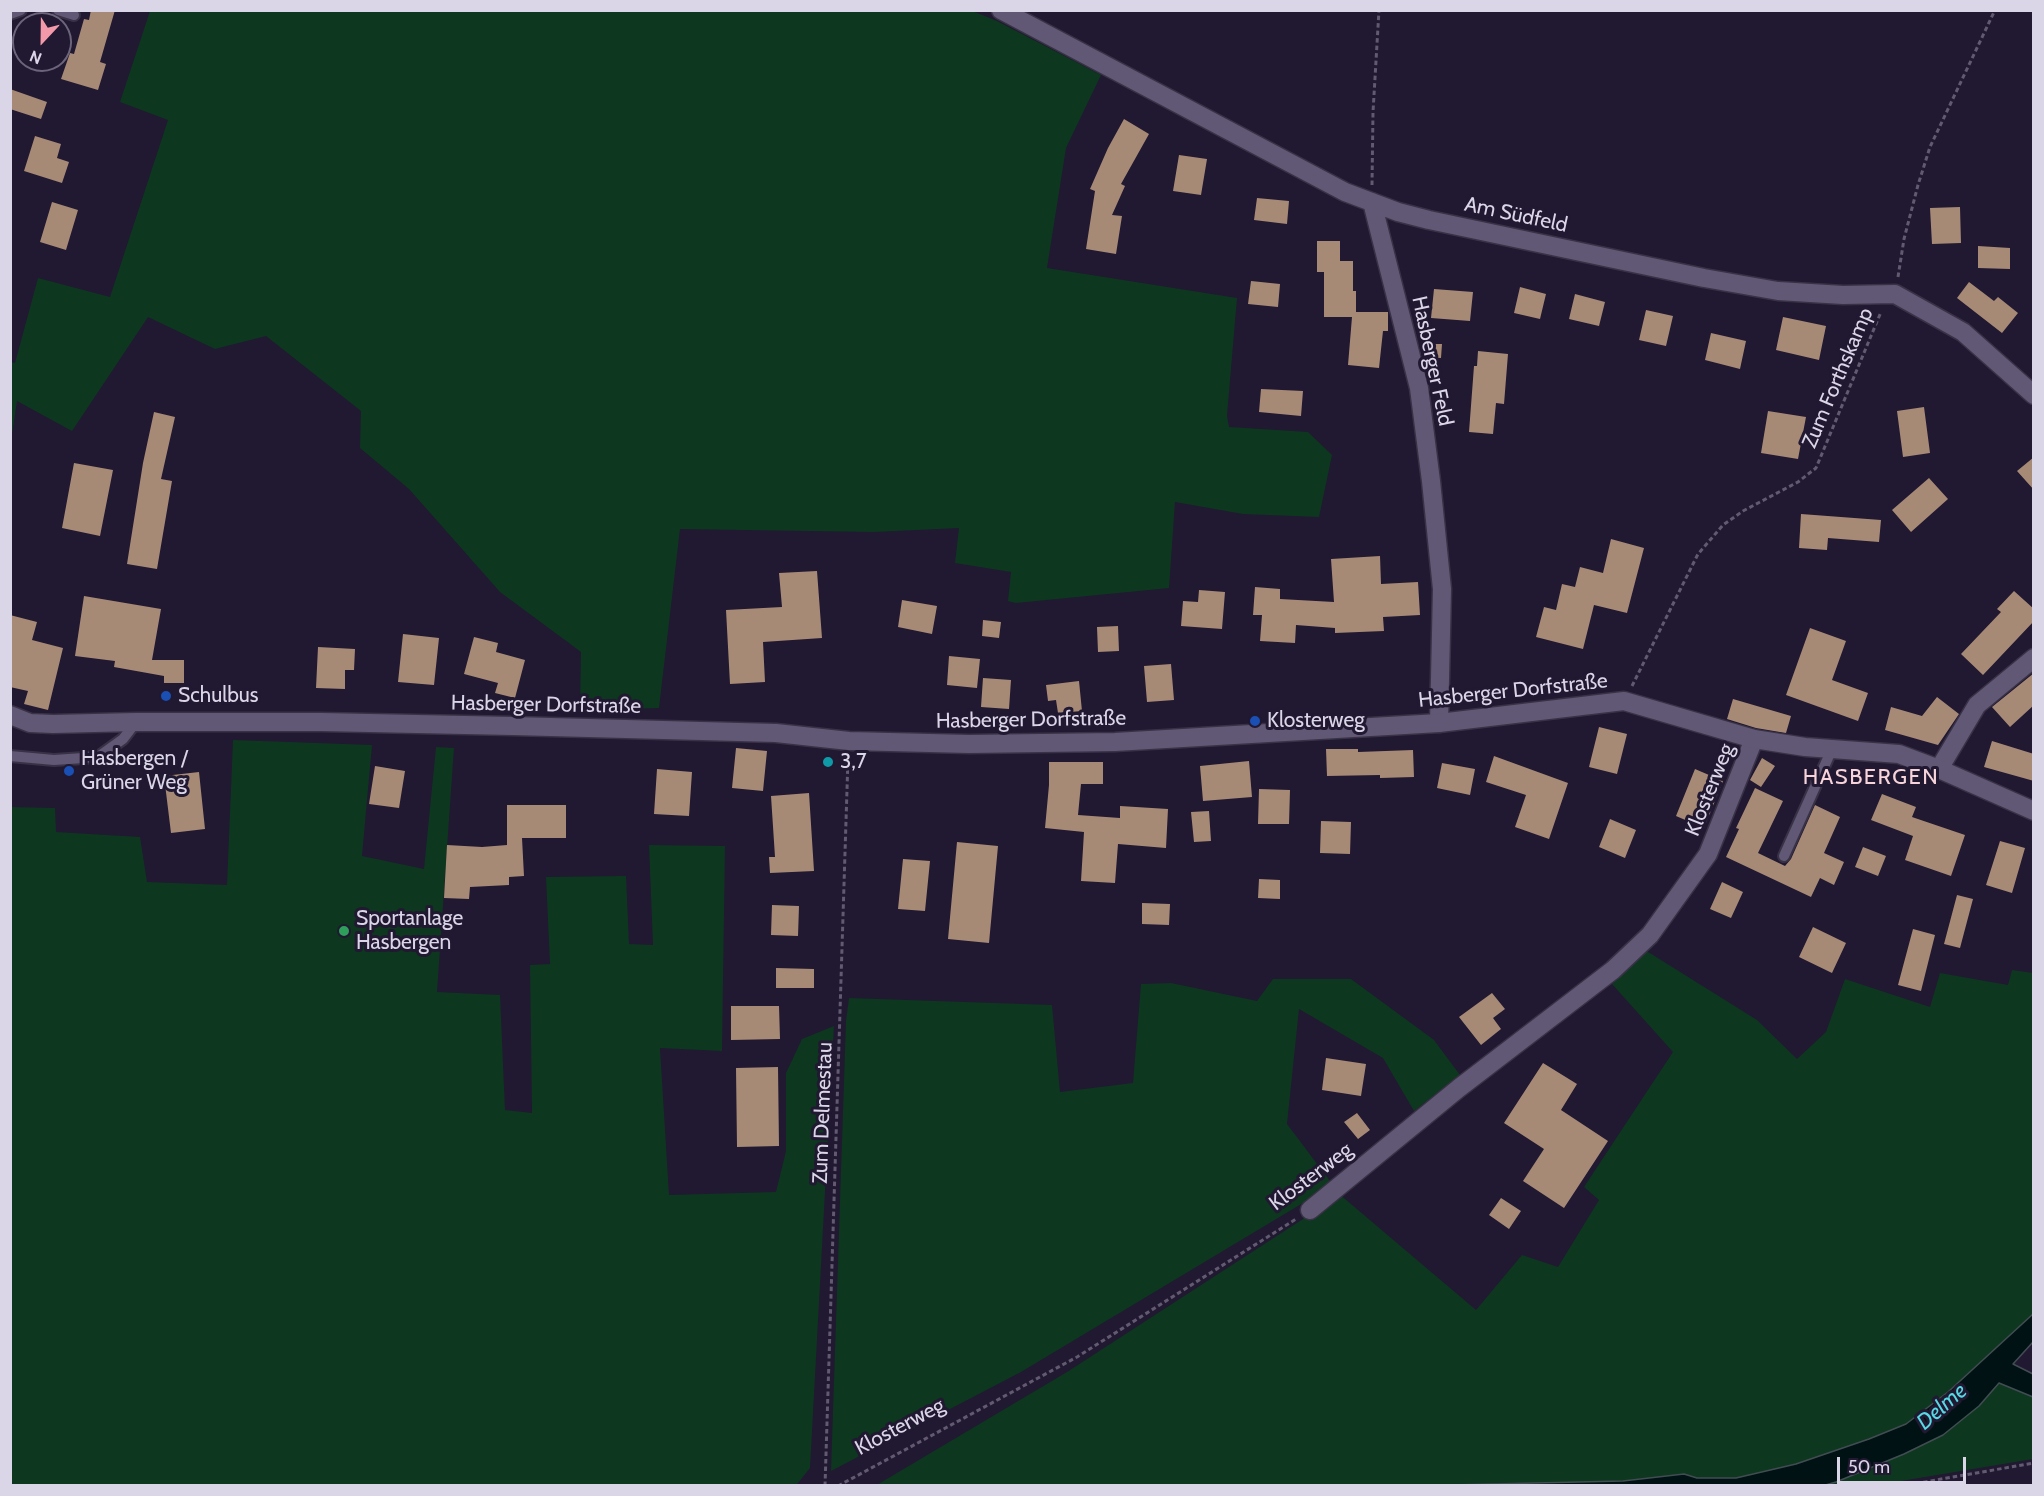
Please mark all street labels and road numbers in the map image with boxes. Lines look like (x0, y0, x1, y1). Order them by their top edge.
street label: Am Südfeld (1462, 192, 1570, 238)
street label: Hasberger Feld (1406, 294, 1458, 428)
street label: Zum Forthskamp (1797, 304, 1879, 452)
street label: Hasberger Dorfstraße (1417, 669, 1609, 713)
street label: Hasberger Dorfstraße (451, 691, 641, 719)
street label: Hasberger Dorfstraße (936, 706, 1126, 734)
street label: Klosterweg (1680, 740, 1740, 840)
street label: Zum Delmestau (808, 1042, 838, 1184)
street label: Klosterweg (1264, 1138, 1358, 1216)
street label: Klosterweg (851, 1393, 949, 1461)

